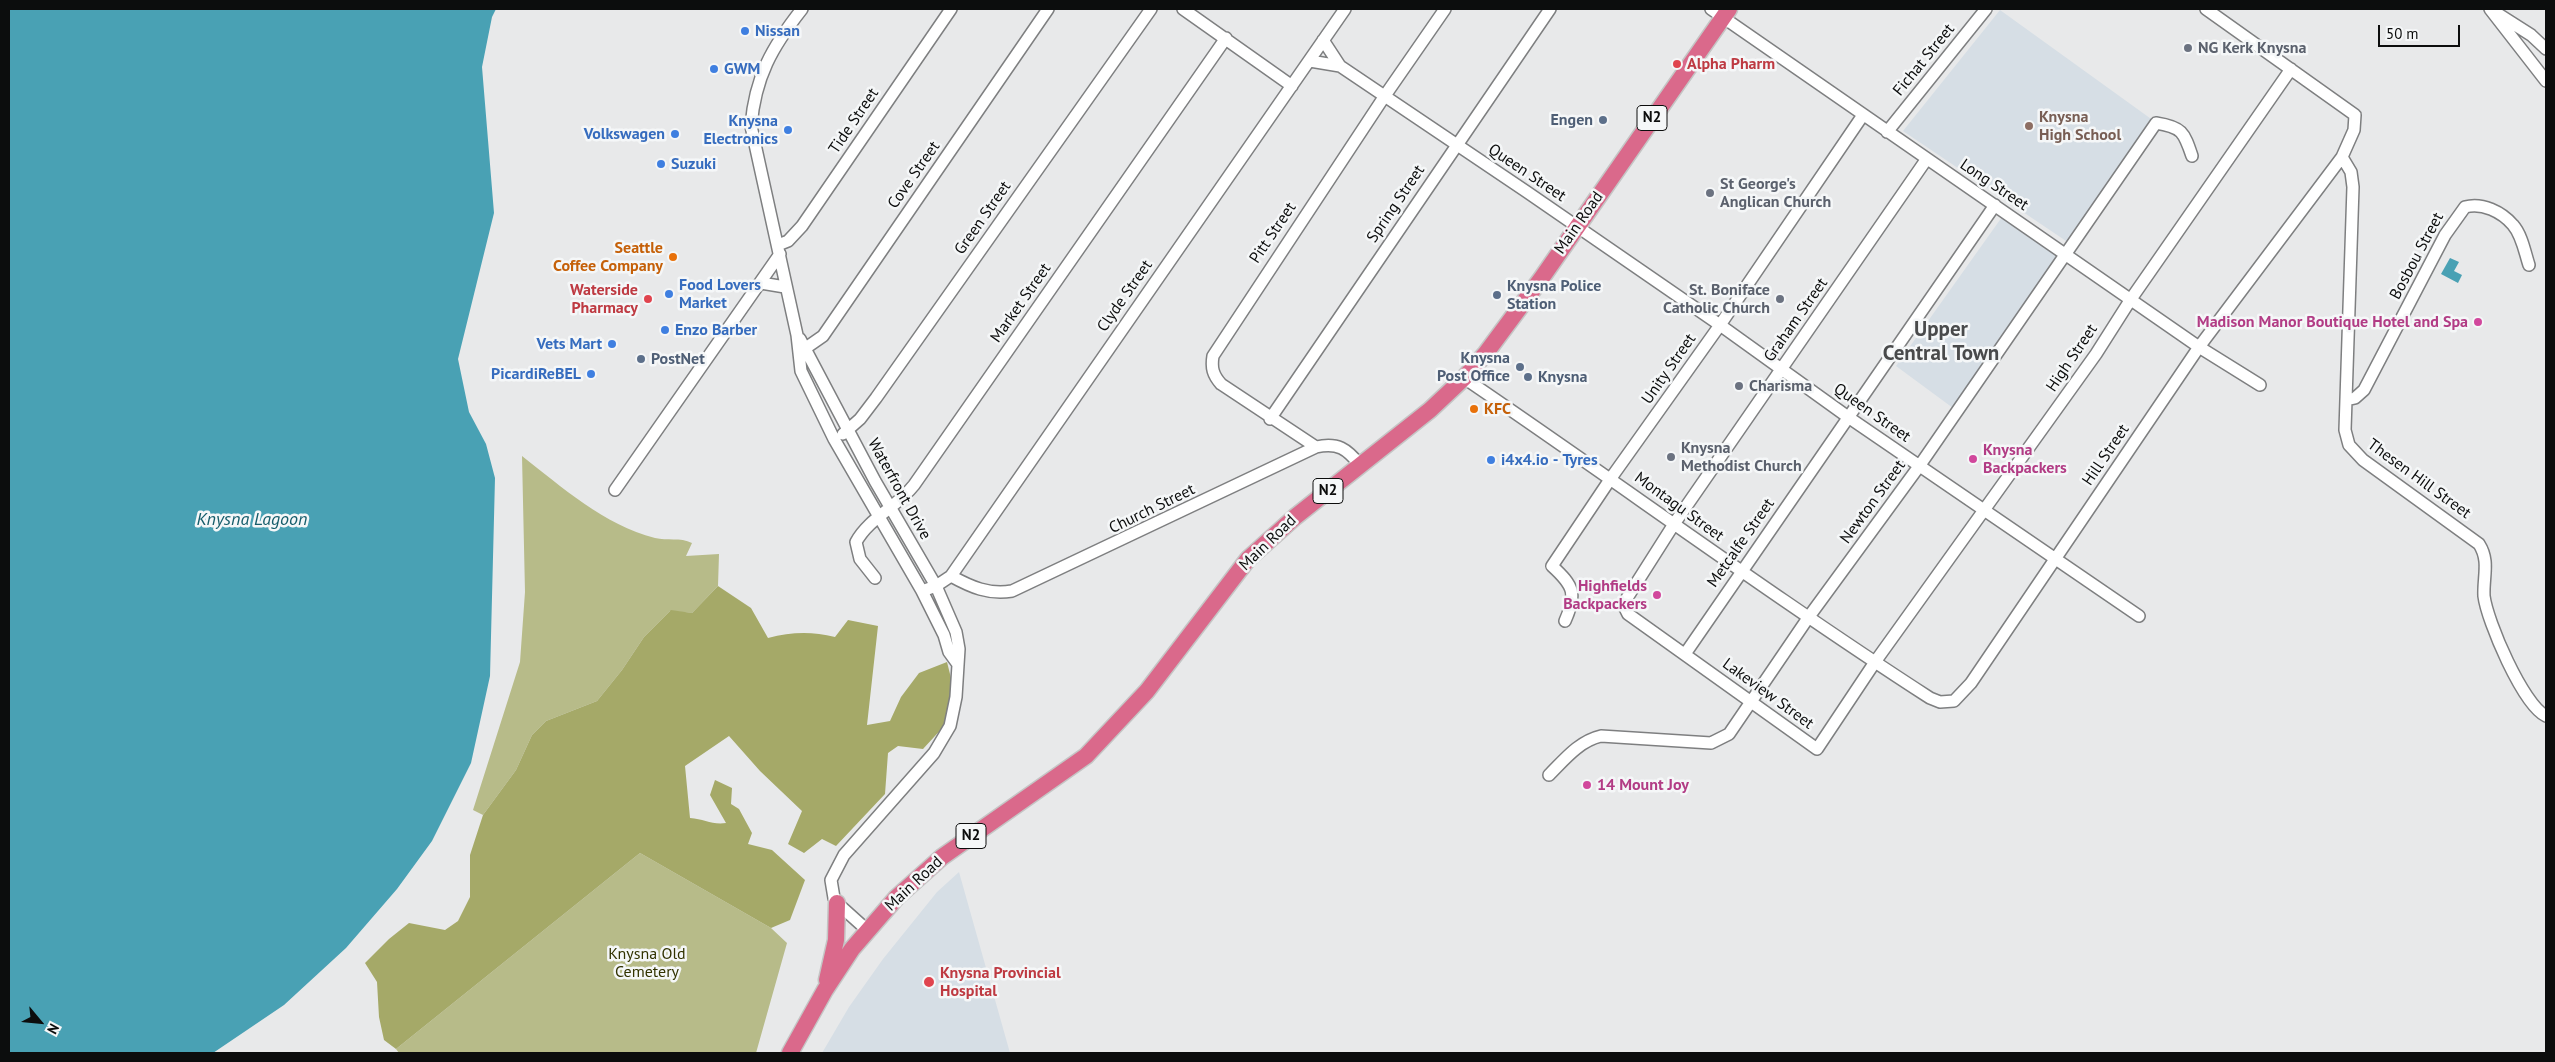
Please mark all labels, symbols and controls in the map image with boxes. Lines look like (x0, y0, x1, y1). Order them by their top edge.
scale bar (2380, 15, 2462, 47)
street label: Fichat Street (1889, 20, 1959, 100)
place label: Nissan (755, 21, 800, 41)
text: 50 m (2386, 24, 2419, 43)
marker: Nissan (739, 25, 751, 37)
place label: NG Kerk Knysna (2198, 38, 2306, 58)
marker: NG Kerk Knysna (2182, 42, 2194, 54)
place label: Alpha Pharm (1687, 54, 1775, 74)
marker: Alpha Pharm (1671, 58, 1683, 70)
place label: GWM (724, 59, 760, 79)
marker: GWM (708, 63, 720, 75)
street label: Tide Street (825, 85, 883, 157)
road number: N2 (1637, 106, 1667, 130)
place label: Knysna High School (2039, 107, 2121, 145)
place label: Engen (1551, 110, 1593, 130)
place label: Knysna Electronics (703, 111, 778, 149)
marker: Engen (1597, 114, 1609, 126)
marker: Knysna High School (2023, 120, 2035, 132)
place label: Volkswagen (584, 124, 665, 144)
marker: Knysna Electronics (782, 124, 794, 136)
marker: Volkswagen (669, 128, 681, 140)
street label: Cove Street (884, 138, 944, 212)
street label: Queen Street (1485, 140, 1569, 206)
place label: Suzuki (671, 154, 716, 174)
street label: Long Street (1956, 155, 2032, 215)
marker: Suzuki (655, 158, 667, 170)
street label: Spring Street (1363, 162, 1429, 246)
place label: St George's Anglican Church (1720, 174, 1831, 212)
street label: Green Street (951, 178, 1015, 258)
marker: St George's Anglican Church (1704, 187, 1716, 199)
street label: Main Road (1551, 188, 1607, 258)
street label: Pitt Street (1246, 199, 1300, 267)
street label: Bosbou Street (2386, 209, 2448, 303)
place label: Seattle Coffee Company (553, 238, 663, 276)
marker: Seattle Coffee Company (667, 251, 679, 263)
street label: Clyde Street (1093, 256, 1157, 336)
street label: Market Street (987, 260, 1055, 346)
street label: Graham Street (1760, 274, 1832, 366)
place label: Food Lovers Market (679, 275, 761, 313)
place label: Knysna Police Station (1507, 276, 1601, 314)
place label: Waterside Pharmacy (570, 280, 638, 318)
place label: St. Boniface Catholic Church (1663, 280, 1770, 318)
marker: Food Lovers Market (663, 288, 675, 300)
marker: Knysna Police Station (1491, 289, 1503, 301)
marker: Waterside Pharmacy (642, 293, 654, 305)
marker: St. Boniface Catholic Church (1774, 293, 1786, 305)
place label: Madison Manor Boutique Hotel and Spa (2197, 312, 2468, 332)
marker: Madison Manor Boutique Hotel and Spa (2472, 316, 2484, 328)
district label: Upper Central Town (1883, 317, 1999, 367)
place label: Enzo Barber (675, 320, 757, 340)
street label: High Street (2042, 320, 2102, 396)
marker: Enzo Barber (659, 324, 671, 336)
street label: Unity Street (1638, 330, 1700, 408)
place label: Vets Mart (537, 334, 602, 354)
marker: Vets Mart (606, 338, 618, 350)
place label: Knysna Post Office (1437, 348, 1510, 386)
place label: PostNet (651, 349, 705, 369)
marker: PostNet (635, 353, 647, 365)
marker: Knysna Post Office (1514, 361, 1526, 373)
place label: PicardiReBEL (491, 364, 581, 384)
place label: Knysna (1538, 367, 1587, 387)
marker: PicardiReBEL (585, 368, 597, 380)
marker: Knysna (1522, 371, 1534, 383)
place label: Charisma (1749, 376, 1812, 396)
street label: Queen Street (1830, 379, 1914, 447)
marker: Charisma (1733, 380, 1745, 392)
place label: KFC (1484, 399, 1511, 419)
marker: KFC (1468, 403, 1480, 415)
street label: Hill Street (2079, 421, 2133, 489)
street label: Waterfront Drive (863, 435, 935, 543)
street label: Thesen Hill Street (2364, 435, 2474, 523)
place label: Knysna Methodist Church (1681, 438, 1802, 476)
place label: Knysna Backpackers (1983, 440, 2067, 478)
place label: i4x4.io - Tyres (1501, 450, 1598, 470)
marker: Knysna Methodist Church (1665, 451, 1677, 463)
marker: Knysna Backpackers (1967, 453, 1979, 465)
marker: i4x4.io - Tyres (1485, 454, 1497, 466)
street label: Newton Street (1836, 457, 1910, 547)
street label: Montagu Street (1631, 468, 1727, 546)
road number: N2 (1313, 478, 1343, 504)
street label: Church Street (1106, 480, 1198, 538)
street label: Metcalfe Street (1703, 495, 1779, 591)
water label: Knysna Lagoon (197, 509, 307, 531)
street label: Main Road (1236, 511, 1300, 575)
place label: Highfields Backpackers (1563, 576, 1647, 614)
marker: Highfields Backpackers (1651, 589, 1663, 601)
street label: Lakeview Street (1719, 654, 1817, 734)
place label: 14 Mount Joy (1597, 775, 1689, 795)
marker: 14 Mount Joy (1581, 779, 1593, 791)
road number: N2 (956, 824, 986, 848)
street label: Main Road (881, 853, 947, 915)
park label: Knysna Old Cemetery (608, 944, 686, 982)
place label: Knysna Provincial Hospital (940, 963, 1061, 1001)
marker: Knysna Provincial Hospital (922, 975, 936, 989)
north arrow (15, 997, 65, 1047)
text: N (43, 1021, 63, 1037)

